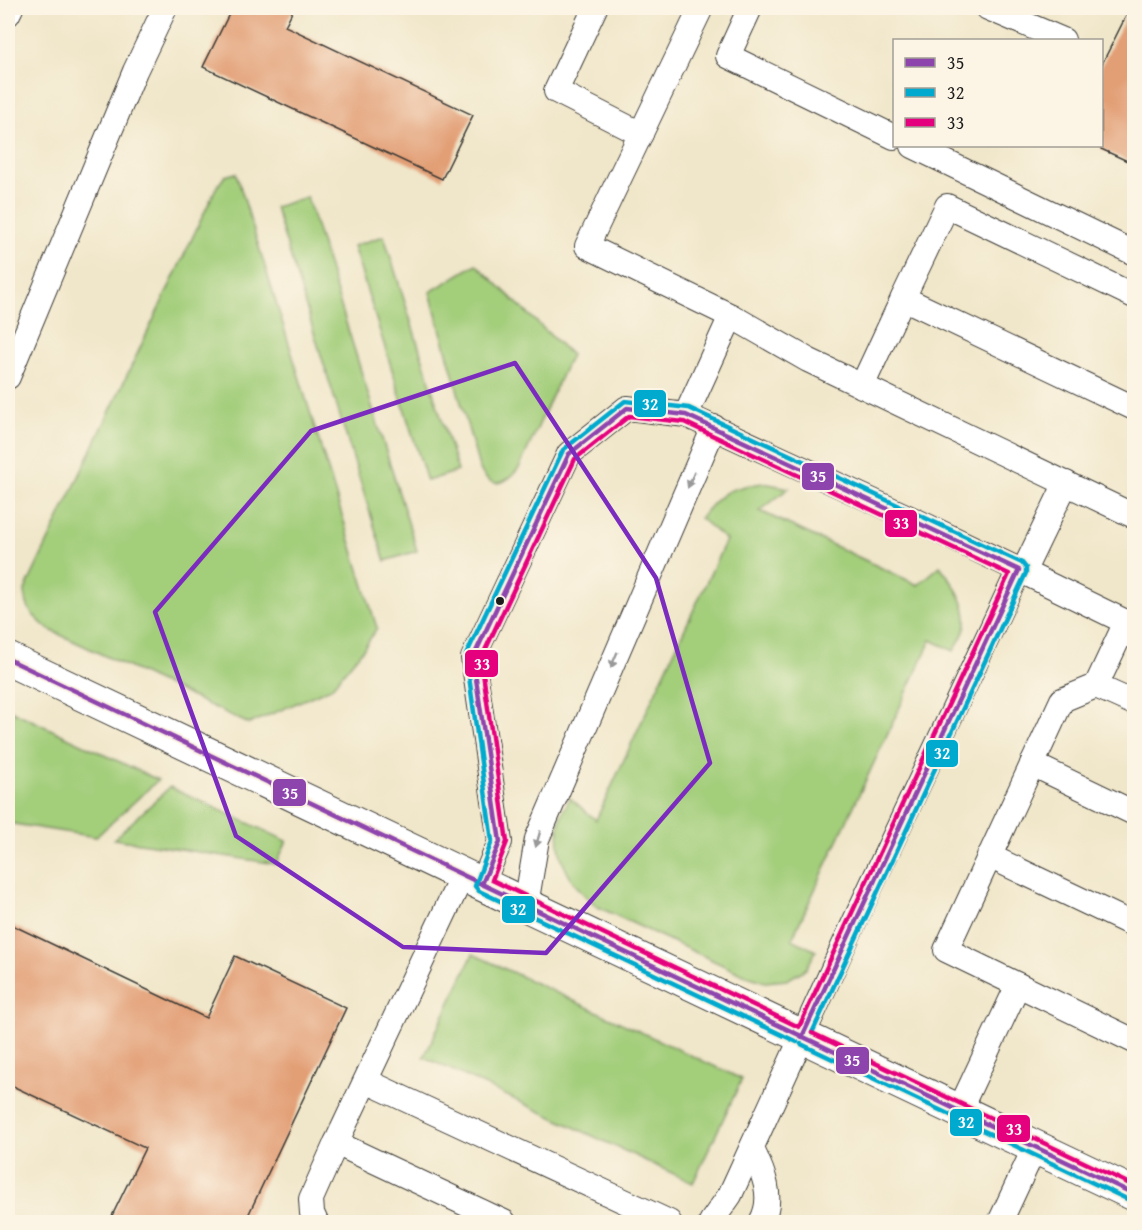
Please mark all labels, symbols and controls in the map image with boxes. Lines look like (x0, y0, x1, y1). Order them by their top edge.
legend (893, 39, 1103, 147)
text: 35 (947, 49, 964, 76)
text: 32 (947, 79, 964, 106)
text: 33 (947, 109, 964, 136)
line badge: 32 (633, 389, 667, 418)
text: 32 (642, 392, 658, 416)
line badge: 35 (801, 462, 835, 491)
text: 35 (810, 464, 826, 488)
one-way arrow (686, 472, 696, 490)
line badge: 33 (884, 509, 918, 538)
text: 33 (893, 511, 909, 535)
unlabelled marker (494, 595, 506, 607)
line badge: 33 (464, 649, 499, 678)
one-way arrow (609, 651, 619, 669)
text: 33 (474, 652, 490, 676)
line badge: 32 (925, 739, 959, 768)
text: 32 (934, 741, 950, 765)
line badge: 35 (272, 778, 307, 807)
text: 35 (282, 781, 298, 805)
one-way arrow (533, 830, 542, 848)
line badge: 32 (501, 895, 536, 924)
text: 32 (510, 897, 526, 921)
line badge: 35 (835, 1046, 870, 1075)
text: 35 (844, 1048, 860, 1072)
line badge: 32 (949, 1108, 983, 1137)
text: 32 (958, 1110, 974, 1134)
line badge: 33 (996, 1114, 1031, 1143)
text: 33 (1006, 1117, 1022, 1141)

